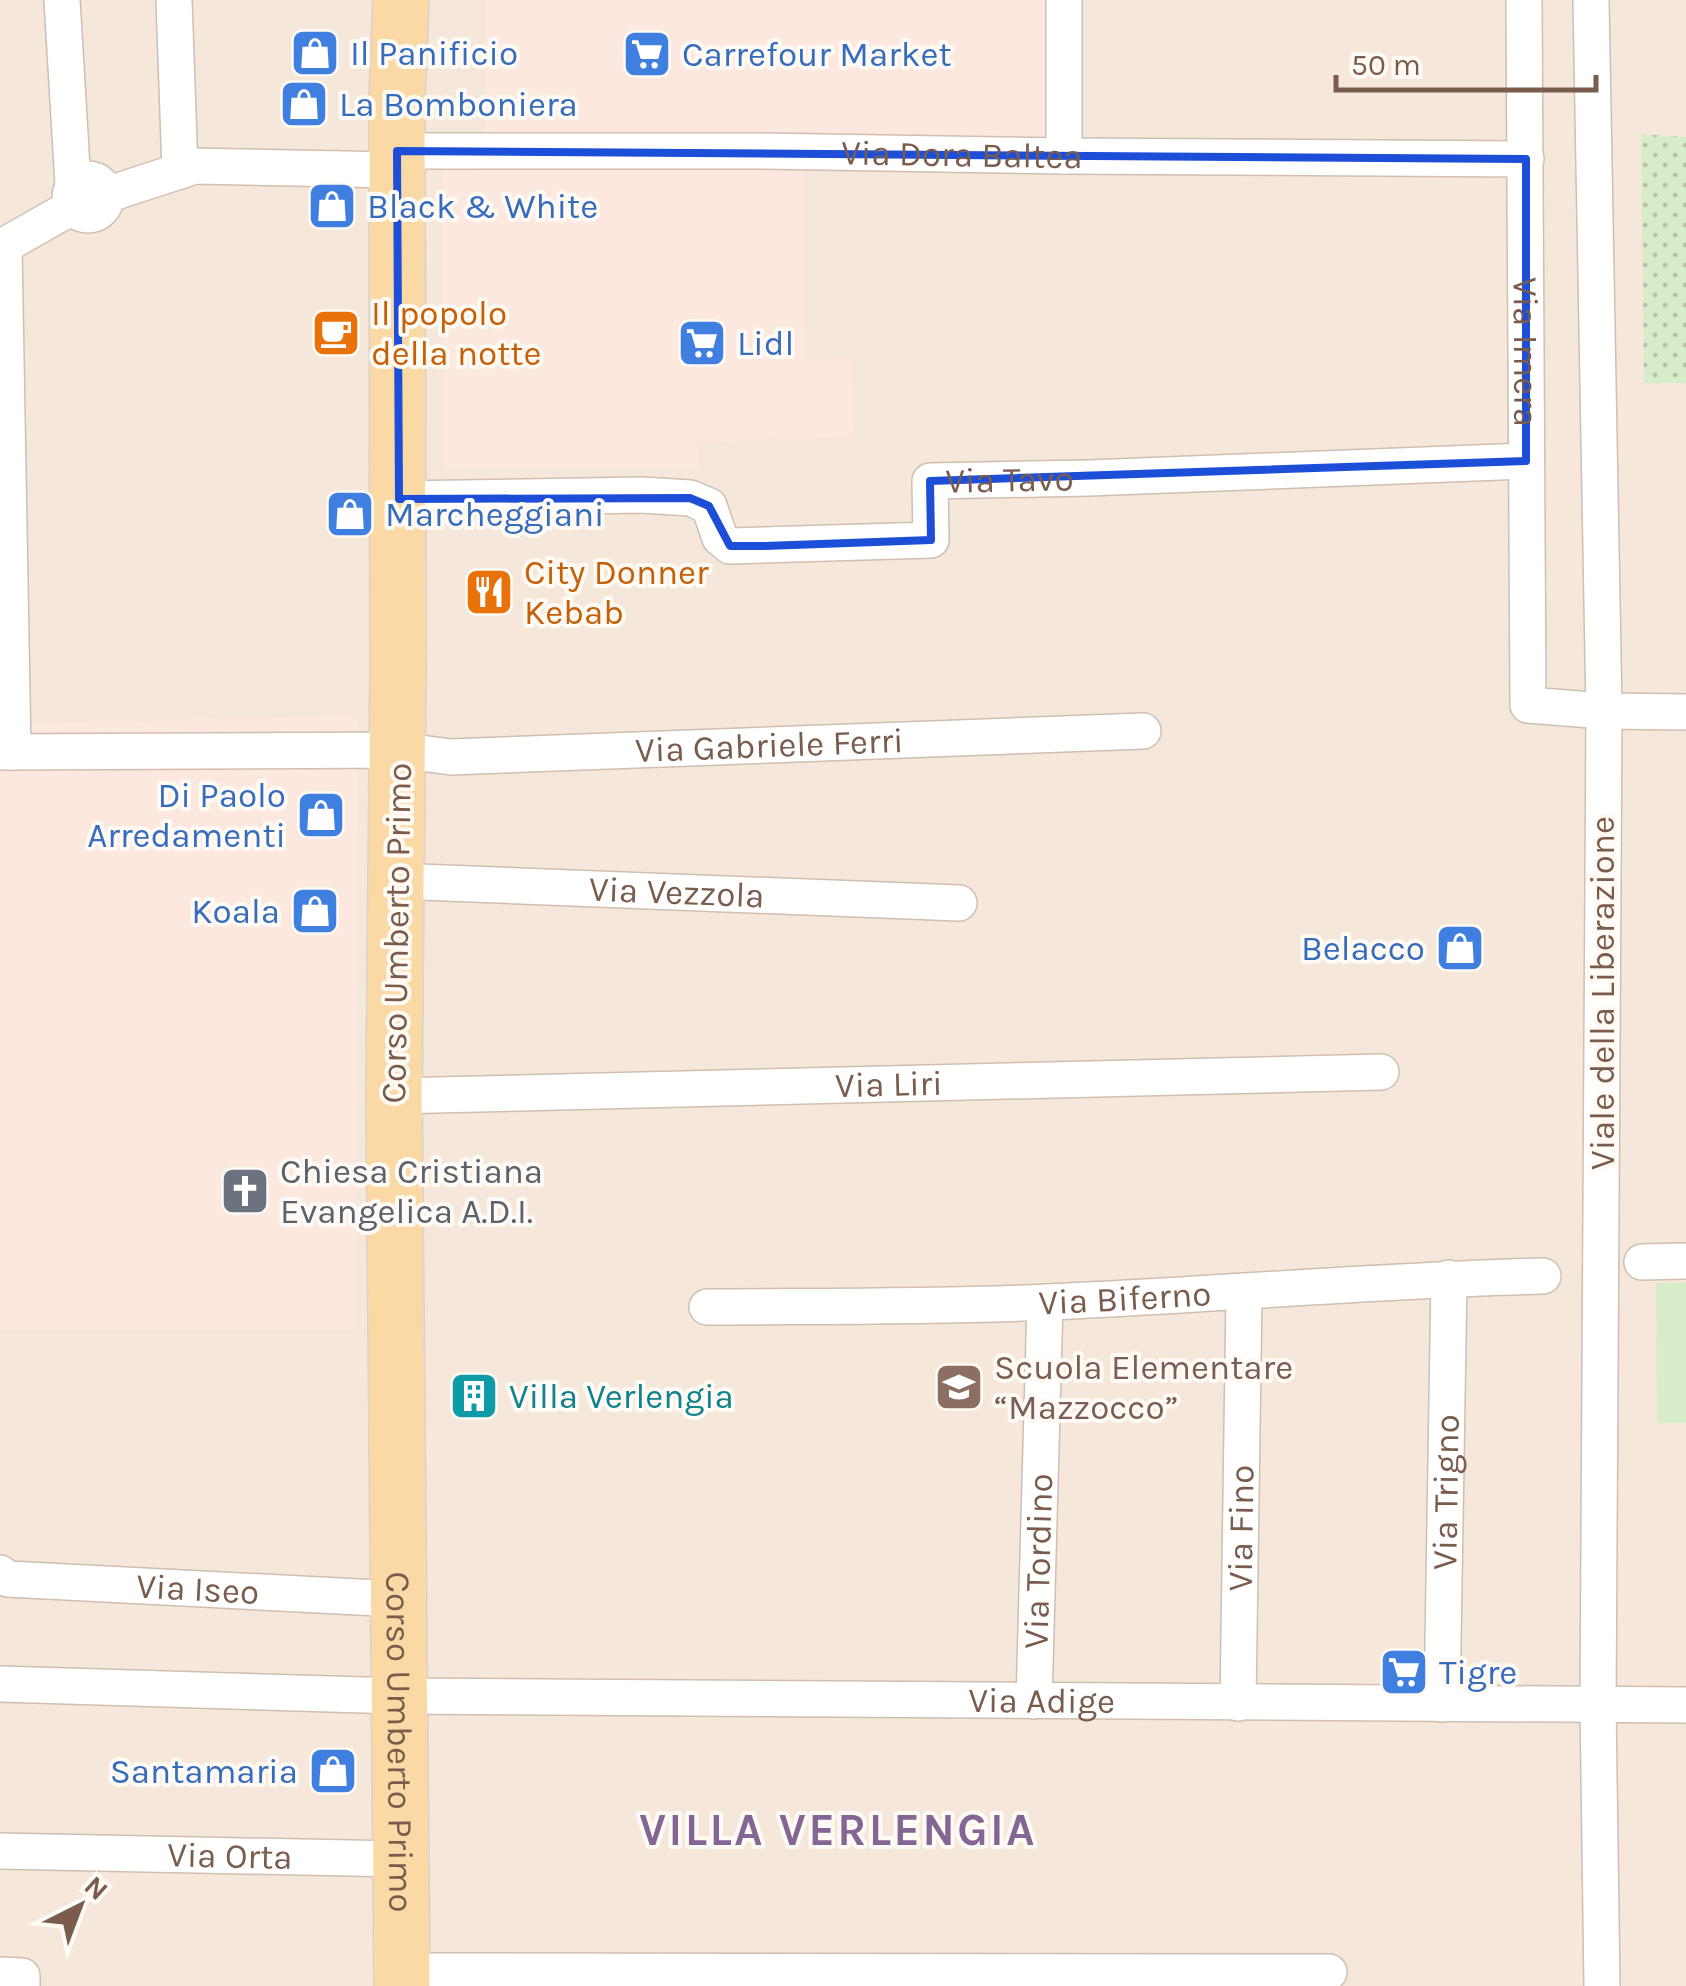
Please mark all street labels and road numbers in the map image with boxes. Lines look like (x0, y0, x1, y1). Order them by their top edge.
street label: Via Dora Baltea (841, 132, 1083, 177)
street label: Via Imera (1505, 277, 1546, 427)
street label: Via Tavo (945, 458, 1074, 502)
street label: Via Gabriele Ferri (634, 720, 904, 771)
street label: Corso Umberto Primo (373, 762, 420, 1104)
street label: Viale della Liberazione (1582, 816, 1623, 1170)
street label: Via Vezzola (588, 869, 765, 916)
street label: Via Liri (835, 1063, 943, 1106)
street label: Via Biferno (1038, 1273, 1212, 1323)
street label: Via Trigno (1424, 1414, 1468, 1570)
street label: Via Fino (1220, 1464, 1262, 1592)
street label: Via Tordino (1015, 1473, 1061, 1649)
street label: Via Iseo (135, 1566, 260, 1613)
street label: Corso Umberto Primo (377, 1571, 421, 1913)
street label: Via Adige (968, 1680, 1115, 1722)
street label: Via Orta (167, 1834, 293, 1878)

